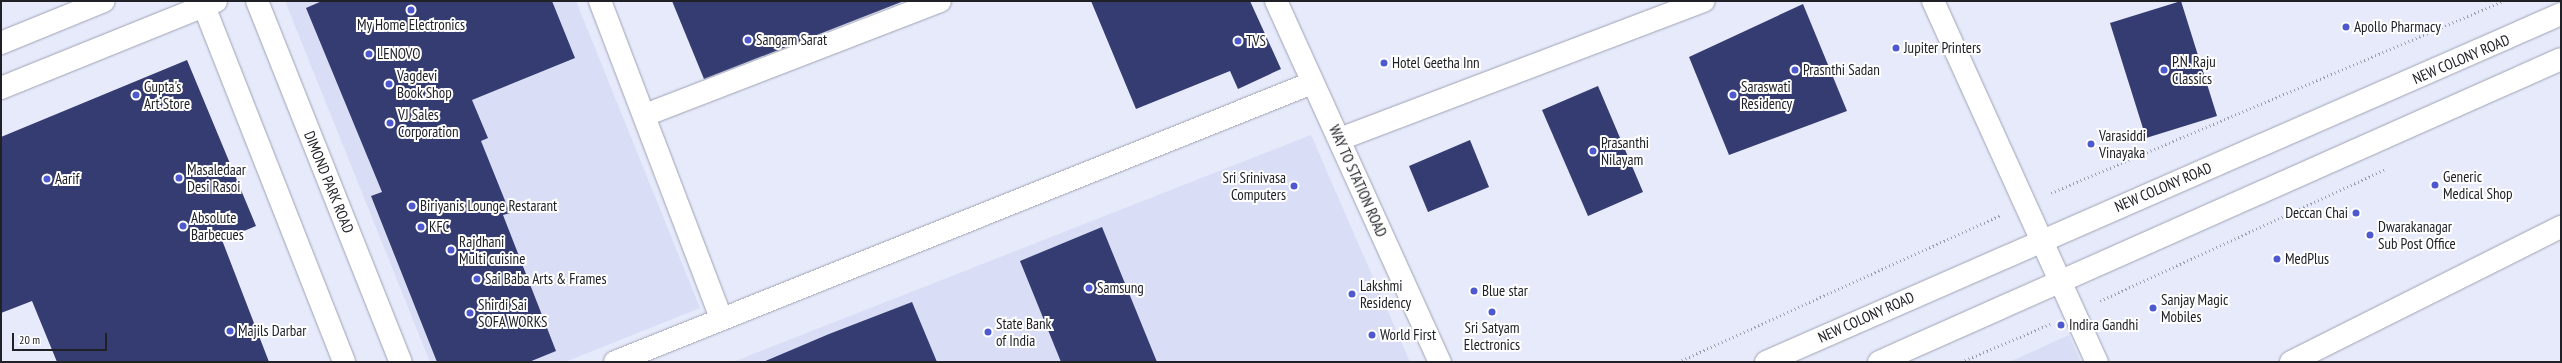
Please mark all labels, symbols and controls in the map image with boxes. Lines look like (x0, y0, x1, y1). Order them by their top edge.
marker: My Home Electronics (406, 5, 416, 15)
place label: My Home Electronics (357, 16, 465, 34)
place label: Apollo Pharmacy (2354, 18, 2441, 36)
marker: Apollo Pharmacy (2341, 22, 2351, 32)
street label: NEW COLONY ROAD (2410, 30, 2512, 88)
place label: Sangam Sarat (756, 31, 827, 49)
place label: TVS (1246, 32, 1266, 50)
marker: Sangam Sarat (743, 35, 753, 45)
marker: TVS (1233, 36, 1243, 46)
place label: Jupiter Printers (1904, 39, 1981, 57)
marker: Jupiter Printers (1891, 43, 1901, 53)
place label: LENOVO (377, 45, 420, 63)
marker: LENOVO (364, 49, 374, 59)
place label: P.N. Raju Classics (2172, 52, 2217, 87)
place label: Hotel Geetha Inn (1392, 54, 1480, 72)
marker: Hotel Geetha Inn (1379, 58, 1389, 68)
place label: Prasnthi Sadan (1803, 61, 1880, 79)
marker: Prasnthi Sadan (1790, 65, 1800, 75)
marker: P.N. Raju Classics (2159, 65, 2169, 75)
place label: Vagdevi Book Shop (397, 66, 452, 101)
place label: Gupta's Art Store (144, 77, 190, 112)
place label: Saraswati Residency (1741, 77, 1792, 112)
marker: Vagdevi Book Shop (384, 79, 394, 89)
marker: Gupta's Art Store (131, 90, 141, 100)
marker: Saraswati Residency (1728, 90, 1738, 100)
place label: VJ Sales Corporation (398, 105, 459, 140)
marker: VJ Sales Corporation (385, 118, 395, 128)
street label: WAY TO STATION ROAD (1325, 122, 1391, 240)
place label: Varasiddi Vinayaka (2099, 126, 2146, 161)
street label: DIMOND PARK ROAD (300, 128, 358, 236)
place label: Prasanthi Nilayam (1601, 133, 1649, 168)
marker: Varasiddi Vinayaka (2086, 139, 2096, 149)
marker: Prasanthi Nilayam (1588, 146, 1598, 156)
street label: NEW COLONY ROAD (2112, 158, 2214, 216)
place label: Masaledaar Desi Rasoi (187, 160, 246, 195)
place label: Generic Medical Shop (2443, 167, 2513, 202)
place label: Sri Srinivasa Computers (1223, 168, 1286, 203)
place label: Aarif (55, 170, 79, 188)
marker: Masaledaar Desi Rasoi (174, 173, 184, 183)
marker: Aarif (42, 174, 52, 184)
marker: Generic Medical Shop (2430, 180, 2440, 190)
marker: Sri Srinivasa Computers (1289, 181, 1299, 191)
place label: Biriyanis Lounge Restarant (420, 197, 557, 215)
marker: Biriyanis Lounge Restarant (407, 201, 417, 211)
place label: Deccan Chai (2285, 204, 2348, 222)
place label: Absolute Barbecues (191, 208, 244, 243)
marker: Deccan Chai (2351, 208, 2361, 218)
place label: Dwarakanagar Sub Post Office (2378, 217, 2456, 252)
place label: KFC (429, 218, 449, 236)
marker: Absolute Barbecues (178, 221, 188, 231)
marker: KFC (416, 222, 426, 232)
marker: Dwarakanagar Sub Post Office (2365, 230, 2375, 240)
place label: Rajdhani Multi cuisine (459, 232, 525, 267)
marker: Rajdhani Multi cuisine (446, 245, 456, 255)
place label: MedPlus (2285, 250, 2329, 268)
marker: MedPlus (2272, 254, 2282, 264)
place label: Sai Baba Arts & Frames (485, 270, 607, 288)
marker: Sai Baba Arts & Frames (472, 274, 482, 284)
place label: Lakshmi Residency (1360, 276, 1411, 311)
place label: Samsung (1097, 279, 1144, 297)
place label: Blue star (1482, 282, 1528, 300)
marker: Samsung (1084, 283, 1094, 293)
marker: Blue star (1469, 286, 1479, 296)
street label: NEW COLONY ROAD (1815, 288, 1917, 346)
marker: Lakshmi Residency (1347, 289, 1357, 299)
place label: Sanjay Magic Mobiles (2161, 290, 2229, 325)
place label: Shirdi Sai SOFA WORKS (478, 295, 548, 330)
marker: Sanjay Magic Mobiles (2148, 303, 2158, 313)
marker: Sri Satyam Electronics (1487, 307, 1497, 317)
marker: Shirdi Sai SOFA WORKS (465, 308, 475, 318)
place label: State Bank of India (996, 314, 1051, 349)
place label: Indira Gandhi (2069, 316, 2138, 334)
place label: Sri Satyam Electronics (1464, 318, 1520, 353)
marker: Indira Gandhi (2056, 320, 2066, 330)
place label: Majils Darbar (238, 322, 306, 340)
scale bar (14, 325, 109, 351)
marker: Majils Darbar (225, 326, 235, 336)
place label: World First (1380, 326, 1436, 344)
marker: State Bank of India (983, 327, 993, 337)
marker: World First (1367, 330, 1377, 340)
text: 20 m (19, 332, 40, 347)

